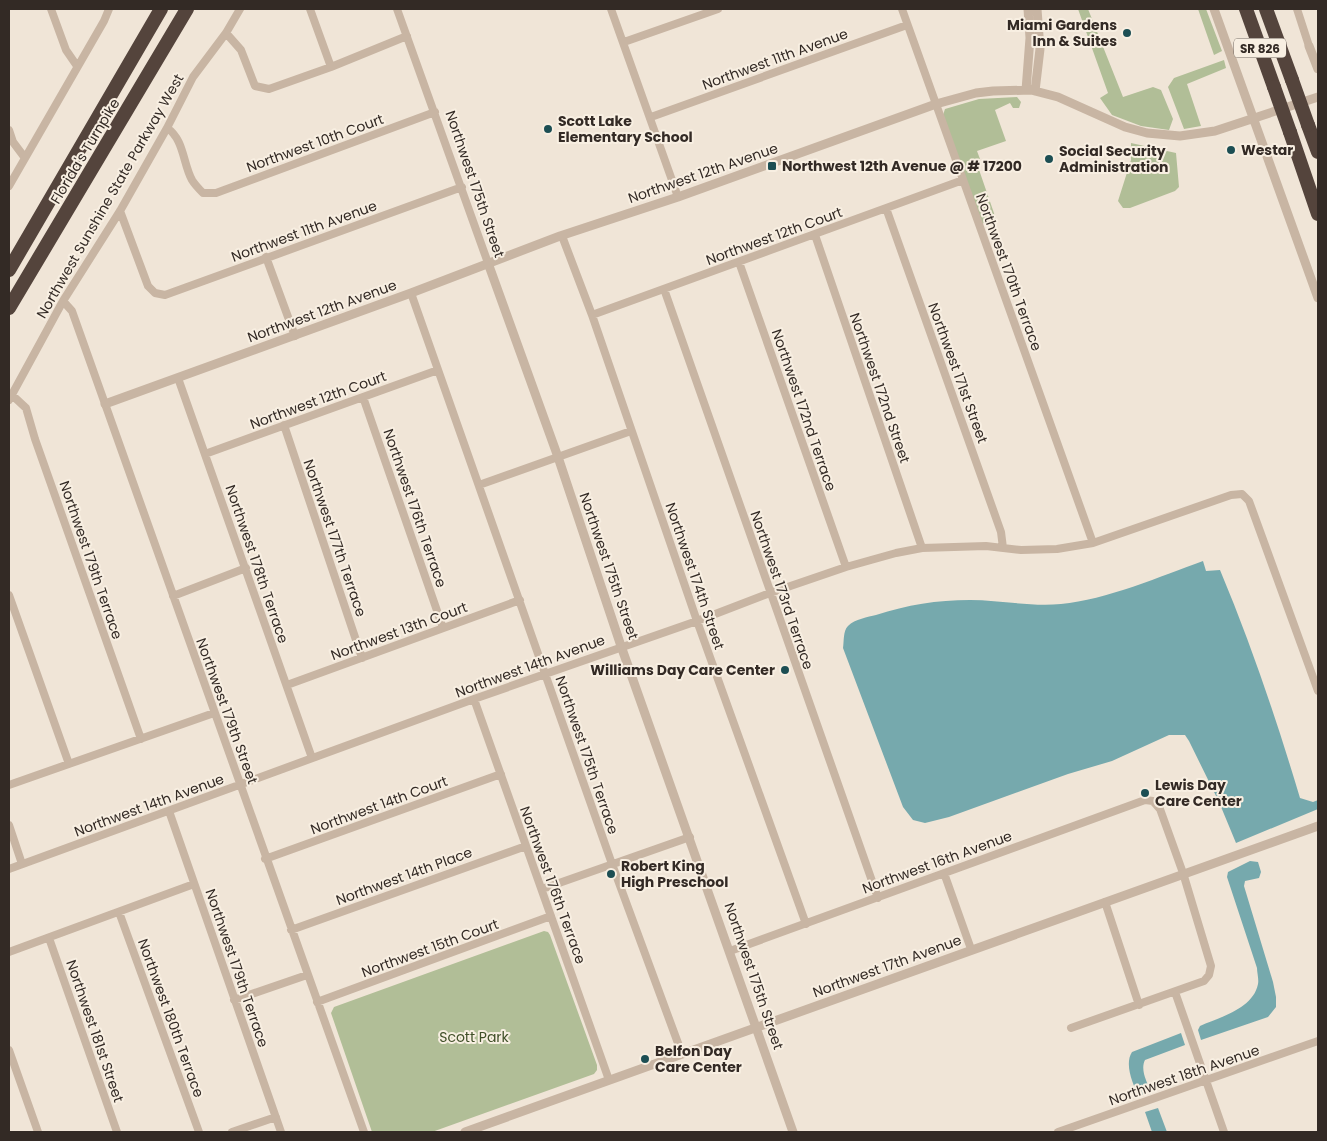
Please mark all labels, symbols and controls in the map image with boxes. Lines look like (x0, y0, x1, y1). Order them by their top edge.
place label: Miami Gardens Inn & Suites (1007, 15, 1117, 51)
street label: Northwest 11th Avenue (699, 23, 851, 95)
marker: Miami Gardens Inn & Suites (1121, 27, 1133, 39)
road number: SR 826 (1234, 38, 1286, 58)
street label: Northwest Sunshine State Parkway West (32, 70, 188, 322)
street label: Florida's Turnpike (46, 94, 125, 208)
street label: Northwest 175th Street (440, 108, 510, 260)
street label: Northwest 10th Court (244, 109, 386, 177)
place label: Scott Lake Elementary School (558, 111, 693, 147)
marker: Scott Lake Elementary School (542, 123, 554, 135)
street label: Northwest 12th Avenue (625, 138, 781, 208)
place label: Westar (1241, 140, 1293, 160)
place label: Social Security Administration (1059, 141, 1169, 177)
marker: Westar (1225, 144, 1237, 156)
marker: Social Security Administration (1043, 153, 1055, 165)
place label: Northwest 12th Avenue @ # 17200 (782, 156, 1022, 176)
marker: Northwest 12th Avenue @ # 17200 (766, 160, 778, 172)
street label: Northwest 170th Terrace (971, 190, 1047, 354)
street label: Northwest 11th Avenue (228, 195, 380, 267)
street label: Northwest 12th Court (703, 202, 845, 270)
street label: Northwest 12th Avenue (245, 275, 400, 347)
street label: Northwest 171st Street (923, 300, 993, 446)
street label: Northwest 172nd Street (845, 310, 915, 466)
street label: Northwest 172nd Terrace (767, 326, 841, 494)
street label: Northwest 12th Court (247, 366, 389, 434)
street label: Northwest 176th Terrace (378, 426, 452, 590)
street label: Northwest 177th Terrace (299, 457, 371, 620)
street label: Northwest 179th Terrace (54, 478, 128, 642)
street label: Northwest 178th Terrace (220, 482, 294, 646)
street label: Northwest 175th Street (574, 490, 644, 642)
street label: Northwest 174th Street (660, 500, 730, 652)
street label: Northwest 173rd Terrace (745, 508, 819, 672)
street label: Northwest 13th Court (328, 597, 470, 665)
street label: Northwest 14th Avenue (452, 629, 608, 702)
street label: Northwest 179th Street (191, 635, 263, 787)
place label: Williams Day Care Center (590, 660, 775, 680)
marker: Williams Day Care Center (779, 664, 791, 676)
street label: Northwest 175th Terrace (550, 673, 624, 837)
street label: Northwest 14th Avenue (71, 768, 227, 841)
street label: Northwest 14th Court (308, 771, 450, 839)
place label: Lewis Day Care Center (1155, 775, 1242, 811)
marker: Lewis Day Care Center (1139, 787, 1151, 799)
street label: Northwest 176th Terrace (515, 803, 591, 967)
street label: Northwest 16th Avenue (859, 825, 1015, 898)
street label: Northwest 14th Place (333, 842, 475, 910)
place label: Robert King High Preschool (621, 856, 728, 892)
marker: Robert King High Preschool (605, 868, 617, 880)
street label: Northwest 179th Terrace (200, 886, 274, 1050)
street label: Northwest 175th Street (719, 900, 789, 1052)
street label: Northwest 15th Court (359, 914, 501, 982)
street label: Northwest 17th Avenue (810, 930, 964, 1002)
street label: Northwest 180th Terrace (133, 936, 209, 1100)
street label: Northwest 181st Street (61, 957, 129, 1105)
park label: Scott Park (439, 1027, 510, 1047)
street label: Northwest 18th Avenue (1106, 1040, 1262, 1110)
place label: Belfon Day Care Center (655, 1041, 742, 1077)
marker: Belfon Day Care Center (639, 1053, 651, 1065)

